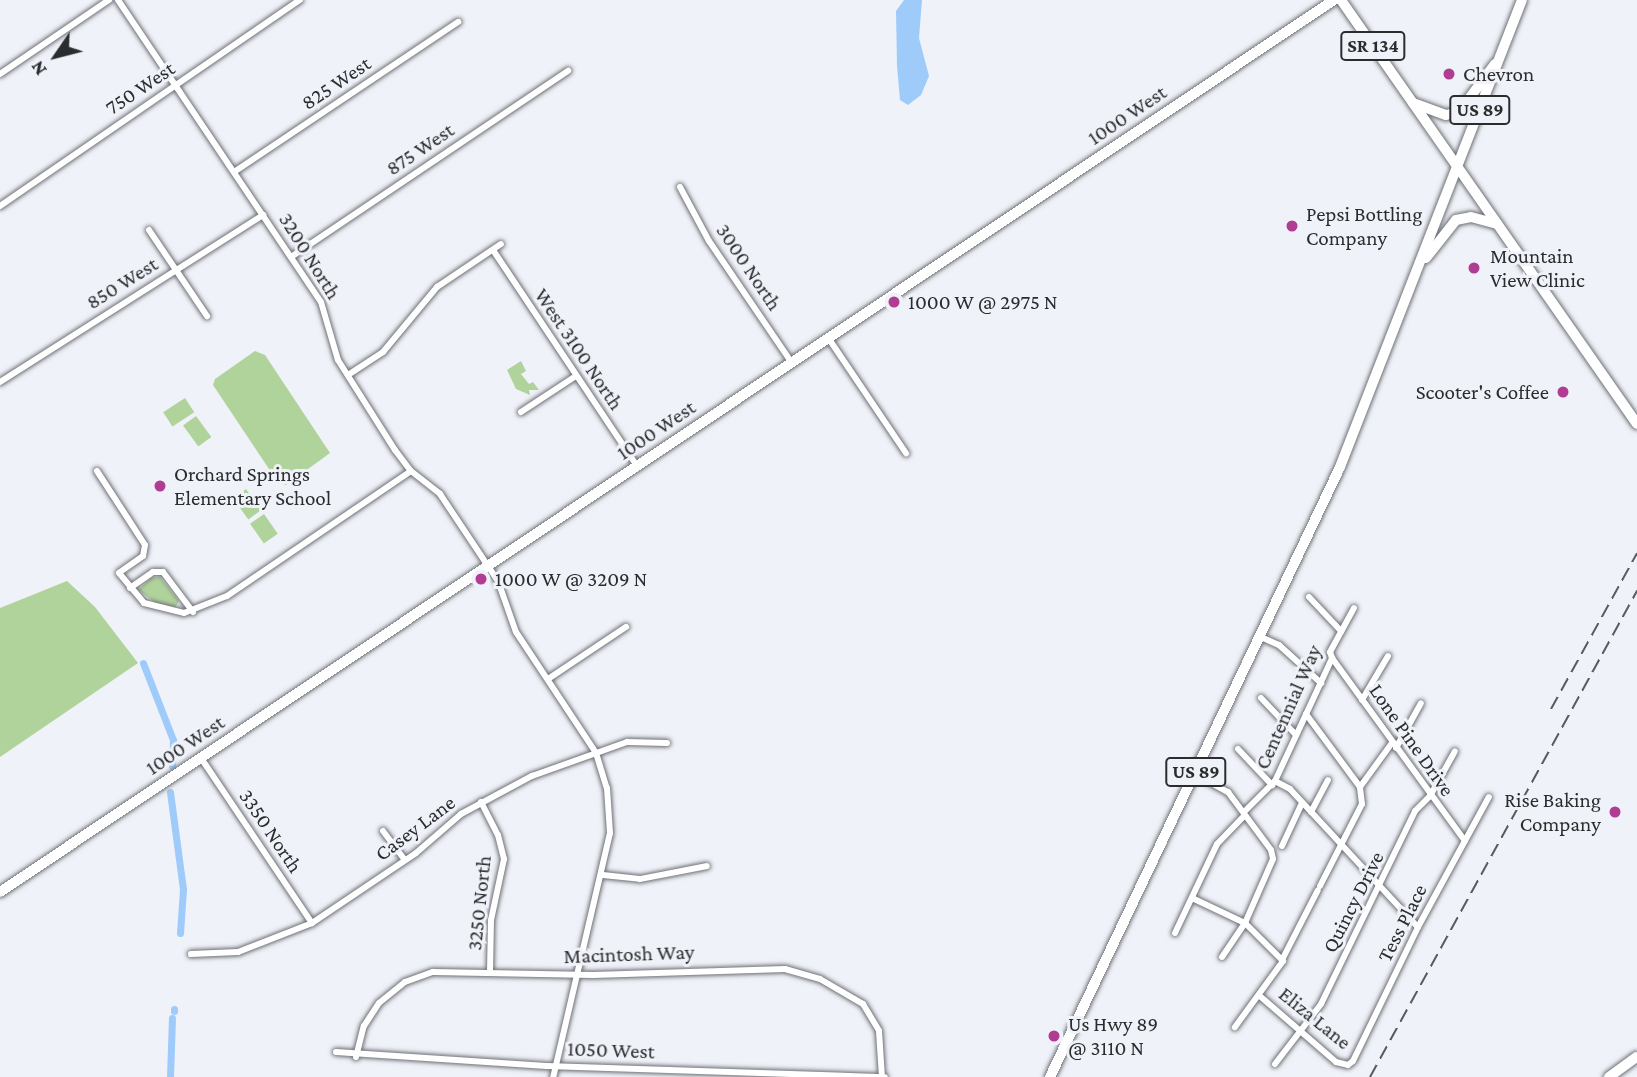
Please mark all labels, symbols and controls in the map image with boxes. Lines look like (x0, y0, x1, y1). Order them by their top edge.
north arrow (21, 21, 91, 91)
road number: SR 134 (1340, 30, 1406, 61)
street label: 825 West (297, 51, 375, 115)
street label: 750 West (101, 56, 179, 120)
text: N (26, 57, 51, 80)
place label: Chevron (1463, 61, 1534, 87)
marker: Chevron (1441, 66, 1457, 82)
street label: 1000 West (1083, 80, 1171, 150)
road number: US 89 (1448, 94, 1512, 125)
street label: 875 West (381, 117, 459, 181)
place label: Pepsi Bottling Company (1306, 201, 1422, 251)
street label: 3200 North (274, 208, 346, 304)
marker: Pepsi Bottling Company (1284, 218, 1300, 234)
street label: 3000 North (711, 219, 787, 315)
place label: Mountain View Clinic (1490, 243, 1585, 293)
street label: 850 West (82, 251, 162, 315)
marker: Mountain View Clinic (1464, 258, 1484, 278)
street label: West 3100 North (529, 283, 629, 415)
place label: 1000 W @ 2975 N (908, 289, 1058, 315)
marker: 1000 W @ 2975 N (886, 294, 902, 310)
place label: Scooter's Coffee (1416, 379, 1549, 405)
marker: Scooter's Coffee (1555, 384, 1571, 400)
street label: 1000 West (612, 395, 700, 465)
place label: Orchard Springs Elementary School (174, 461, 331, 511)
marker: Orchard Springs Elementary School (152, 478, 168, 494)
place label: 1000 W @ 3209 N (495, 566, 647, 592)
marker: 1000 W @ 3209 N (473, 571, 489, 587)
street label: Centennial Way (1249, 641, 1327, 773)
street label: Lone Pine Drive (1364, 679, 1460, 801)
street label: 1000 West (141, 710, 229, 780)
road number: US 89 (1164, 757, 1228, 788)
street label: 3350 North (234, 784, 308, 878)
place label: Rise Baking Company (1504, 787, 1601, 837)
street label: Casey Lane (370, 790, 460, 866)
marker: Rise Baking Company (1607, 804, 1623, 820)
street label: Quincy Drive (1317, 847, 1389, 957)
street label: 3250 North (461, 854, 497, 952)
street label: Tess Place (1372, 880, 1432, 966)
street label: Macintosh Way (563, 939, 695, 969)
street label: Eliza Lane (1274, 981, 1356, 1055)
place label: Us Hwy 89 @ 3110 N (1068, 1011, 1158, 1061)
marker: Us Hwy 89 @ 3110 N (1046, 1028, 1062, 1044)
street label: 1050 West (567, 1036, 655, 1064)

